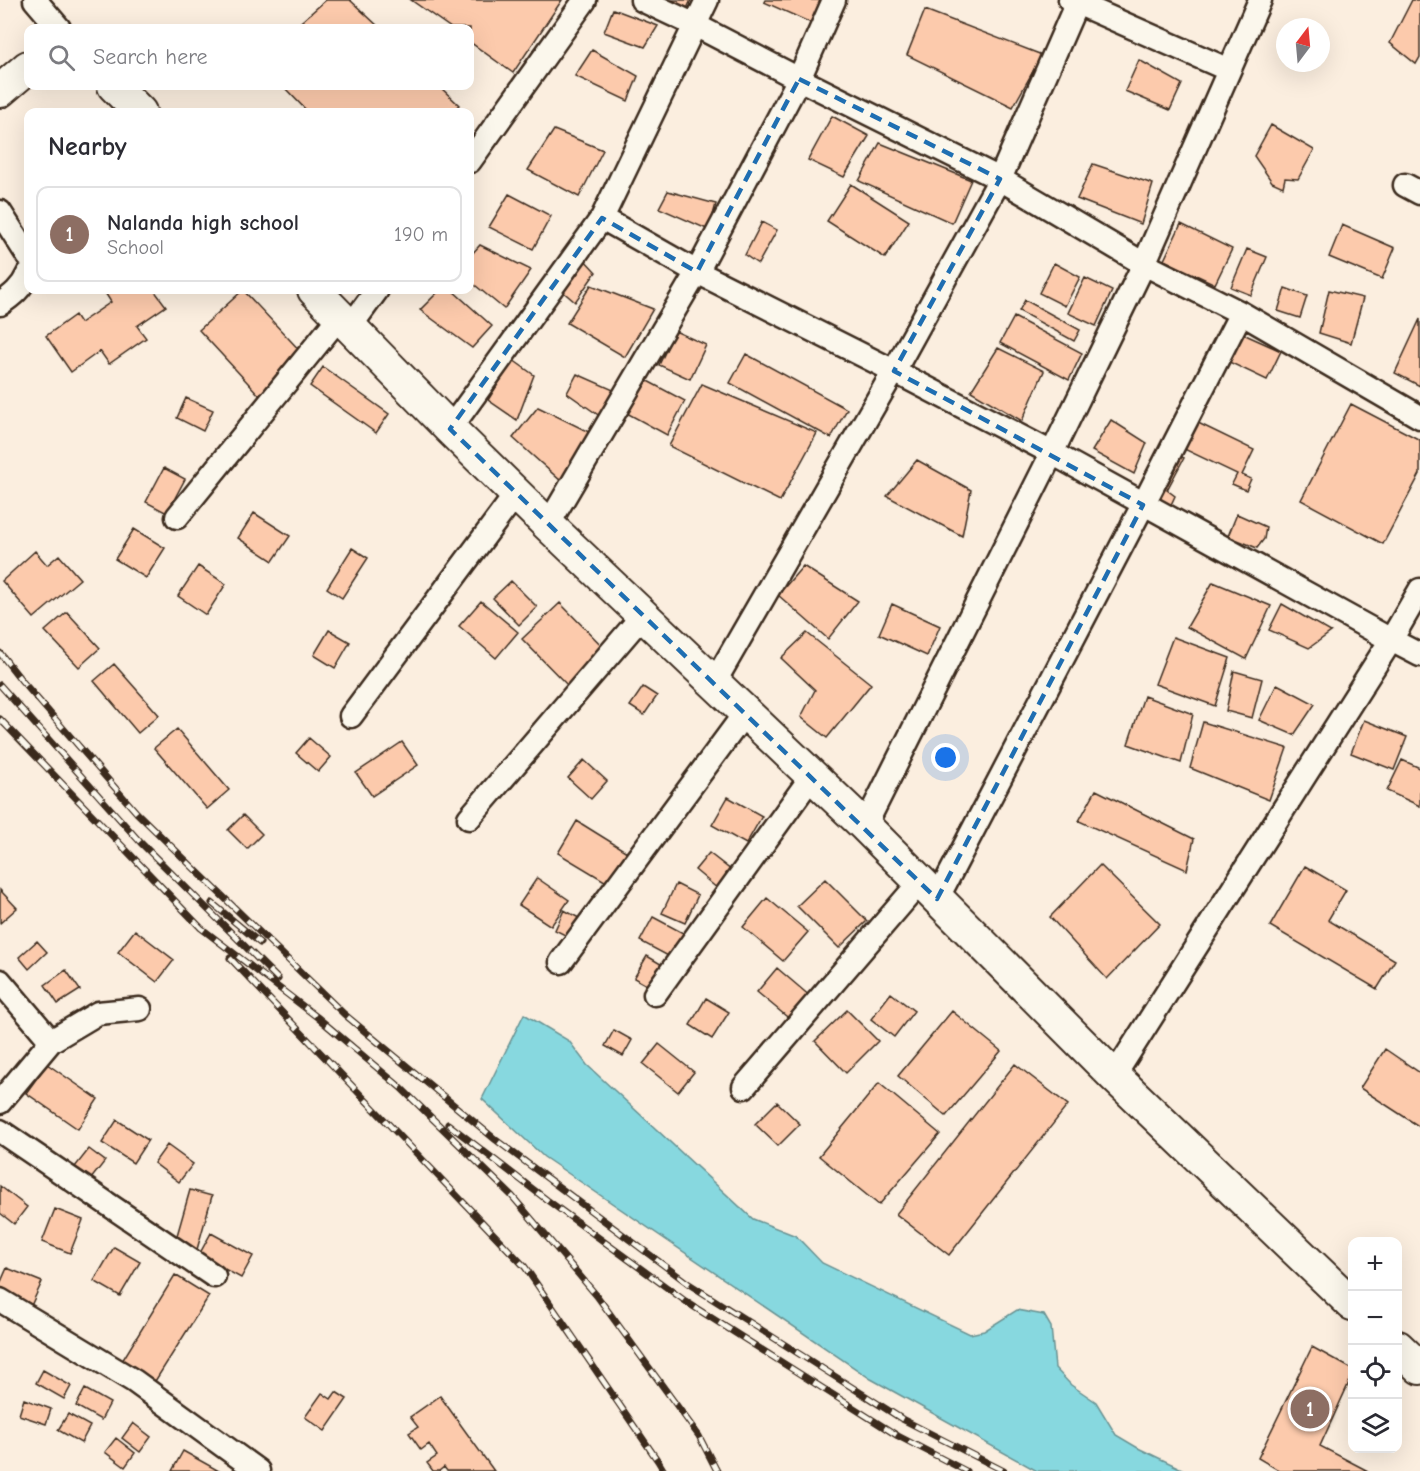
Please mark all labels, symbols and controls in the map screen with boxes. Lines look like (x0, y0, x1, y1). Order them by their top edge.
north arrow (1276, 18, 1330, 72)
search box (24, 24, 474, 90)
icon: search (45, 41, 78, 74)
text: Search here (93, 44, 208, 70)
text: Nearby (48, 132, 127, 162)
text: Nalanda high school (107, 210, 299, 236)
text: 1 (66, 223, 73, 246)
text: 190 m (394, 223, 448, 246)
text: School (107, 236, 164, 259)
your location (931, 743, 960, 772)
map controls (1348, 1237, 1402, 1453)
button: + (1348, 1237, 1402, 1291)
button: − (1348, 1291, 1402, 1345)
button: locate (1348, 1345, 1402, 1399)
pin: 1 (1290, 1386, 1330, 1432)
button: layers (1348, 1399, 1402, 1453)

